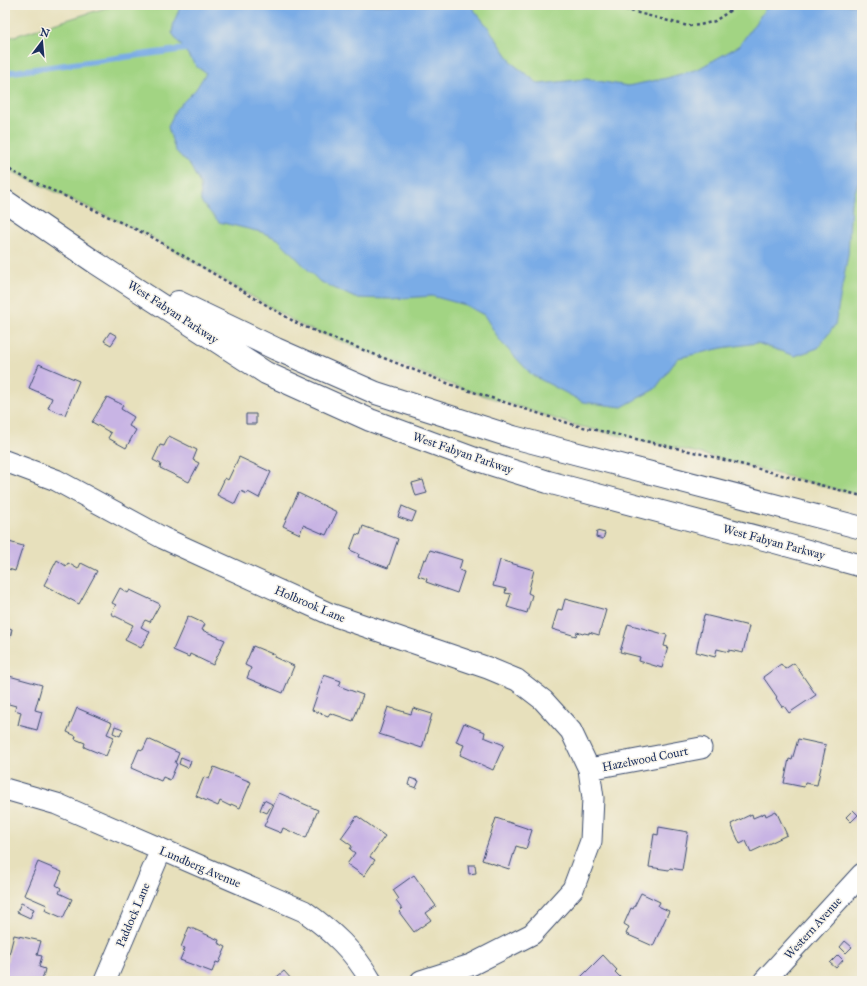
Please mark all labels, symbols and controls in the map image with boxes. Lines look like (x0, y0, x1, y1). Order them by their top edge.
north arrow (22, 22, 62, 62)
text: N (38, 25, 52, 41)
street label: West Fabyan Parkway (125, 277, 221, 347)
street label: West Fabyan Parkway (411, 429, 515, 477)
street label: West Fabyan Parkway (721, 522, 827, 562)
street label: Holbrook Lane (272, 583, 348, 625)
street label: Hazelwood Court (601, 744, 690, 774)
street label: Lundberg Avenue (157, 843, 243, 891)
street label: Paddock Lane (113, 881, 153, 949)
street label: Western Avenue (781, 894, 845, 962)

